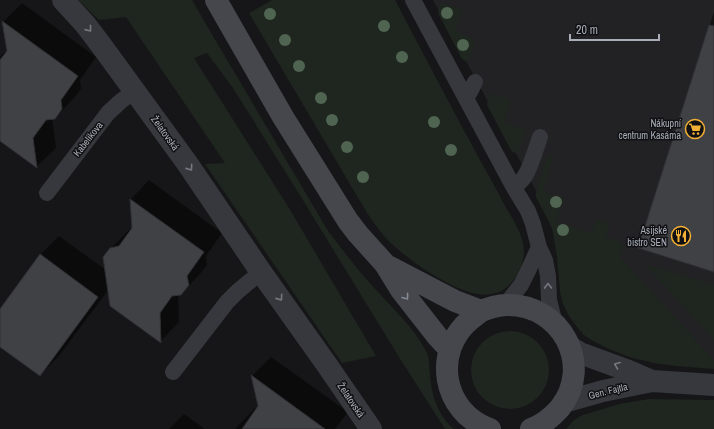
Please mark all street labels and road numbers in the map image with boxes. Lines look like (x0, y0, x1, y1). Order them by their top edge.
street label: Želatovská (148, 113, 182, 153)
street label: Kabelíkova (70, 119, 106, 159)
street label: Želatovská (335, 380, 368, 420)
street label: Gen. Fajtla (587, 380, 629, 402)

